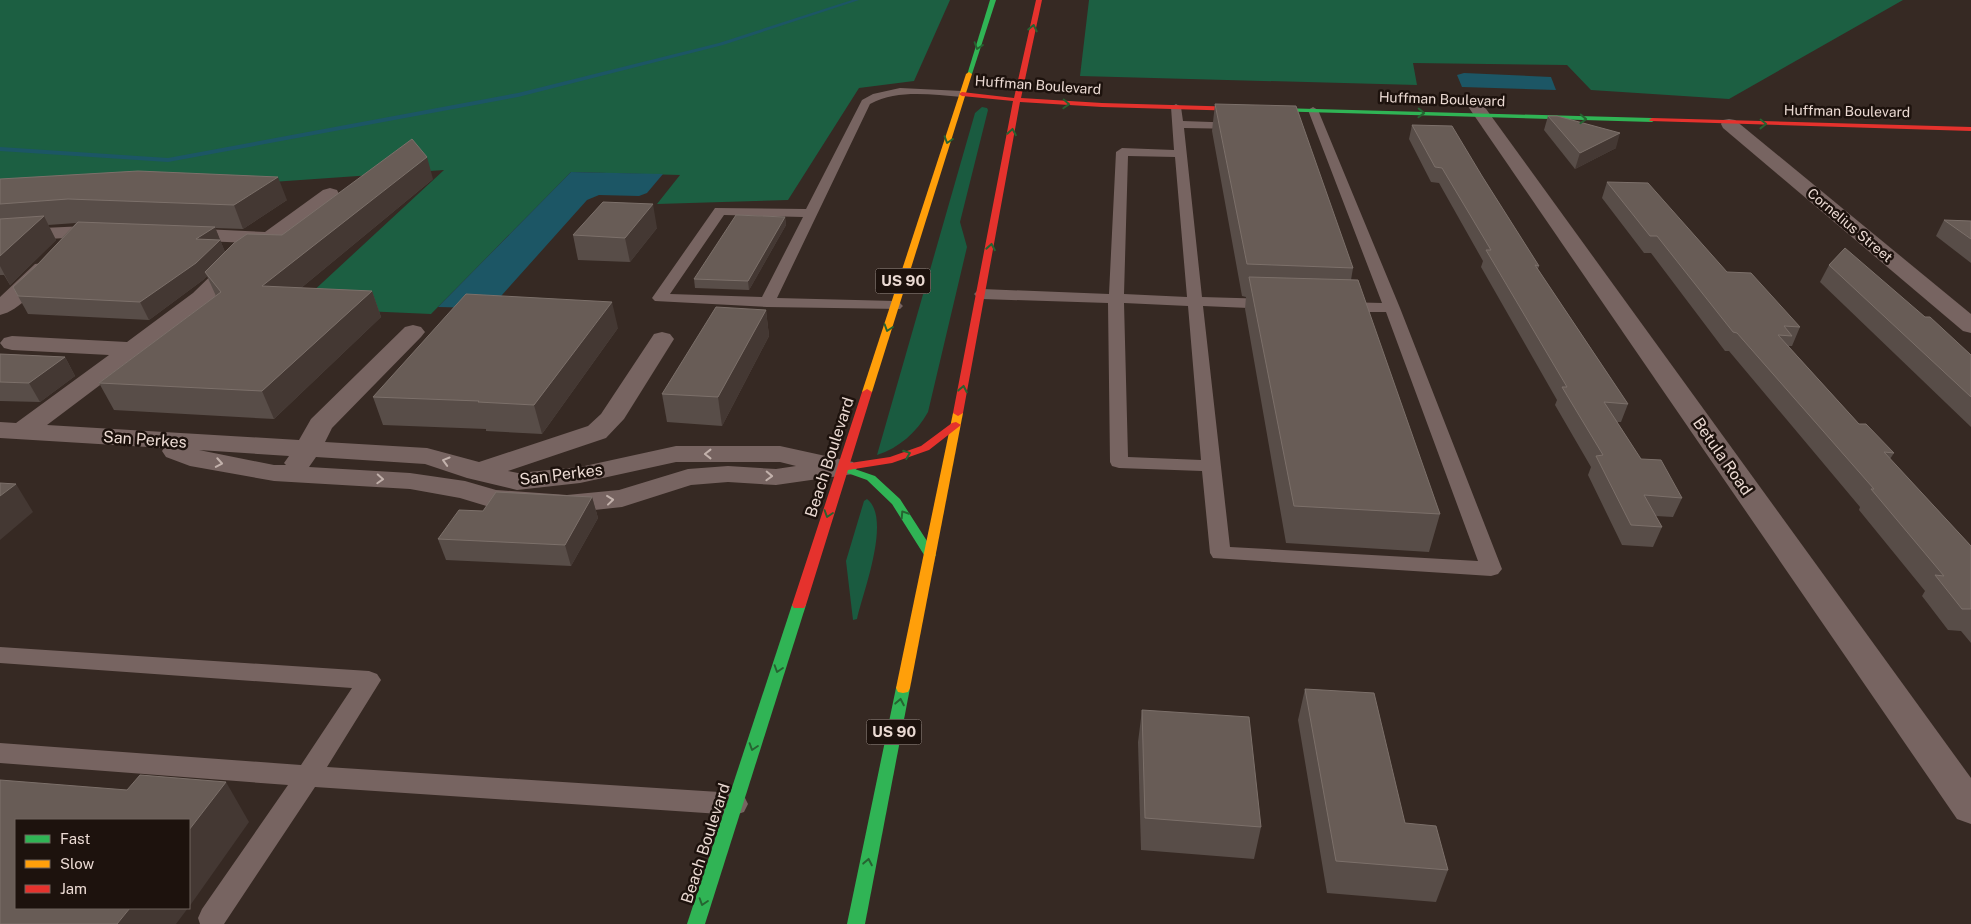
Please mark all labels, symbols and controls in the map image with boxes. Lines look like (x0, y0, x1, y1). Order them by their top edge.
one-way arrow (1027, 23, 1038, 32)
one-way arrow (974, 42, 984, 50)
street label: Huffman Boulevard (974, 73, 1102, 97)
street label: Huffman Boulevard (1379, 89, 1505, 109)
one-way arrow (1062, 98, 1070, 109)
street label: Huffman Boulevard (1784, 102, 1910, 120)
one-way arrow (1417, 108, 1425, 119)
one-way arrow (1579, 113, 1587, 124)
one-way arrow (1759, 119, 1767, 130)
one-way arrow (1006, 128, 1016, 136)
one-way arrow (943, 135, 953, 144)
street label: Cornelius Street (1804, 185, 1896, 265)
one-way arrow (985, 243, 995, 251)
road number: US 90 (876, 268, 930, 294)
one-way arrow (883, 324, 893, 332)
one-way arrow (957, 385, 968, 394)
street label: Beach Boulevard (801, 395, 858, 520)
street label: Betula Road (1689, 414, 1756, 499)
street label: San Perkes (103, 427, 187, 452)
one-way arrow (704, 449, 712, 459)
one-way arrow (903, 450, 911, 460)
one-way arrow (442, 457, 451, 467)
one-way arrow (214, 458, 223, 468)
street label: San Perkes (518, 460, 604, 489)
one-way arrow (765, 471, 773, 482)
one-way arrow (376, 474, 384, 485)
one-way arrow (606, 495, 614, 506)
one-way arrow (824, 509, 834, 518)
one-way arrow (900, 510, 910, 519)
one-way arrow (774, 664, 784, 673)
one-way arrow (894, 698, 905, 707)
road number: US 90 (866, 720, 922, 744)
one-way arrow (749, 743, 759, 751)
street label: Beach Boulevard (677, 781, 734, 906)
legend (15, 819, 190, 909)
text: Fast (60, 830, 90, 847)
text: Slow (60, 855, 95, 872)
one-way arrow (863, 857, 873, 866)
text: Jam (60, 880, 87, 897)
one-way arrow (699, 897, 709, 906)

